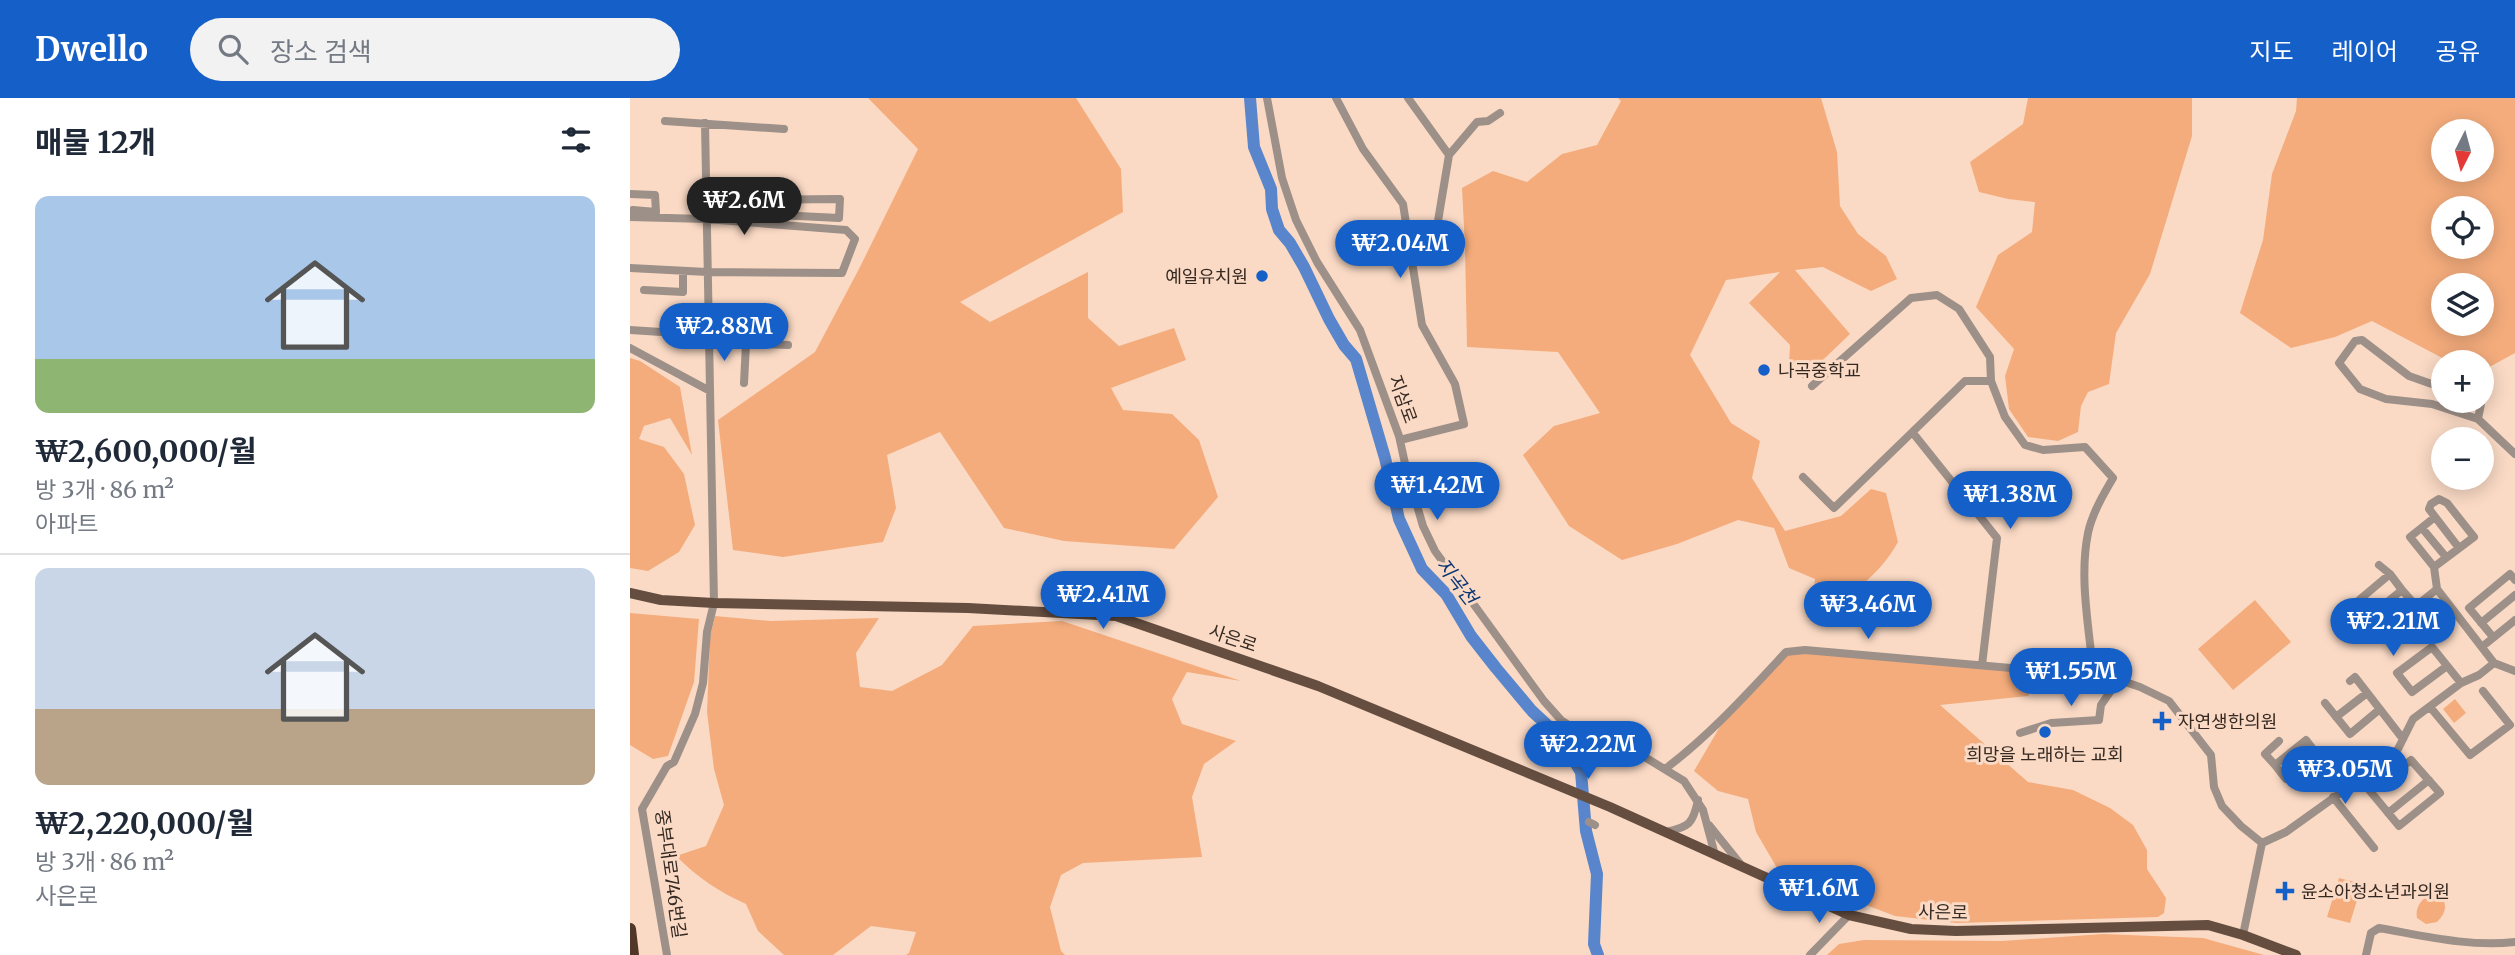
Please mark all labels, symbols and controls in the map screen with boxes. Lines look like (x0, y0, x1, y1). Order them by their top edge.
search box (190, 18, 680, 81)
text: Dwello (35, 29, 148, 70)
icon: search (214, 30, 252, 68)
text: 장소 검색 (270, 35, 372, 68)
text: 지도 (2249, 36, 2294, 67)
text: 레이어 (2332, 36, 2398, 67)
text: 공유 (2436, 36, 2480, 67)
north arrow (2431, 119, 2494, 182)
map controls (2431, 119, 2494, 490)
icon: filters (557, 121, 595, 159)
text: 매물 12개 (35, 123, 156, 161)
pin: ₩2.6M (695, 178, 793, 237)
text: ₩2.6M (703, 185, 785, 214)
button: locate (2431, 196, 2494, 259)
pin: ₩2.04M (1343, 220, 1457, 280)
text: ₩2.04M (1351, 228, 1449, 257)
icon: home (252, 242, 378, 368)
place label: 예일유치원 (1165, 265, 1248, 288)
marker: 예일유치원 (1254, 268, 1270, 284)
button: layers (2431, 273, 2494, 336)
pin: ₩2.88M (667, 303, 781, 363)
text: ₩2.88M (675, 311, 773, 340)
button: + (2431, 350, 2494, 413)
place label: 나곡중학교 (1778, 359, 1861, 382)
marker: 나곡중학교 (1756, 362, 1772, 378)
street label: 지삼로 (1384, 372, 1422, 426)
button: − (2431, 427, 2494, 490)
text: ₩2,600,000/월 (35, 432, 256, 470)
pin: ₩1.42M (1380, 462, 1494, 522)
text: ₩1.42M (1390, 470, 1484, 499)
pin: ₩1.38M (1953, 472, 2067, 531)
text: 방 3개 · 86 m² (35, 475, 174, 504)
text: ₩1.38M (1963, 479, 2057, 508)
text: 아파트 (35, 509, 98, 538)
water label: 지곡천 (1431, 553, 1484, 610)
pin: ₩2.41M (1046, 572, 1160, 631)
text: ₩2.41M (1057, 579, 1149, 608)
pin: ₩3.46M (1811, 582, 1925, 641)
text: ₩3.46M (1820, 589, 1916, 618)
pin: ₩2.21M (2336, 598, 2450, 658)
text: ₩2.21M (2346, 606, 2440, 635)
icon: home (252, 614, 378, 740)
street label: 사은로 (1206, 619, 1260, 657)
pin: ₩1.55M (2014, 648, 2128, 708)
text: ₩1.55M (2025, 656, 2117, 685)
place label: 자연생한의원 (2178, 710, 2277, 733)
marker: 자연생한의원 (2152, 711, 2172, 731)
pin: ₩2.22M (1531, 722, 1645, 781)
marker: 희망을 노래하는 교회 (2037, 724, 2053, 740)
text: ₩2.22M (1540, 729, 1636, 758)
place label: 희망을 노래하는 교회 (1966, 743, 2124, 766)
pin: ₩3.05M (2288, 746, 2402, 806)
text: ₩3.05M (2297, 754, 2393, 783)
text: ₩2,220,000/월 (35, 804, 254, 842)
street label: 중부대로746번길 (651, 808, 691, 940)
text: 방 3개 · 86 m² (35, 847, 174, 876)
pin: ₩1.6M (1770, 866, 1868, 925)
text: ₩1.6M (1779, 873, 1859, 902)
place label: 윤소아청소년과의원 (2301, 880, 2450, 903)
text: 사은로 (35, 881, 98, 910)
marker: 윤소아청소년과의원 (2275, 881, 2295, 901)
street label: 사은로 (1918, 900, 1968, 924)

